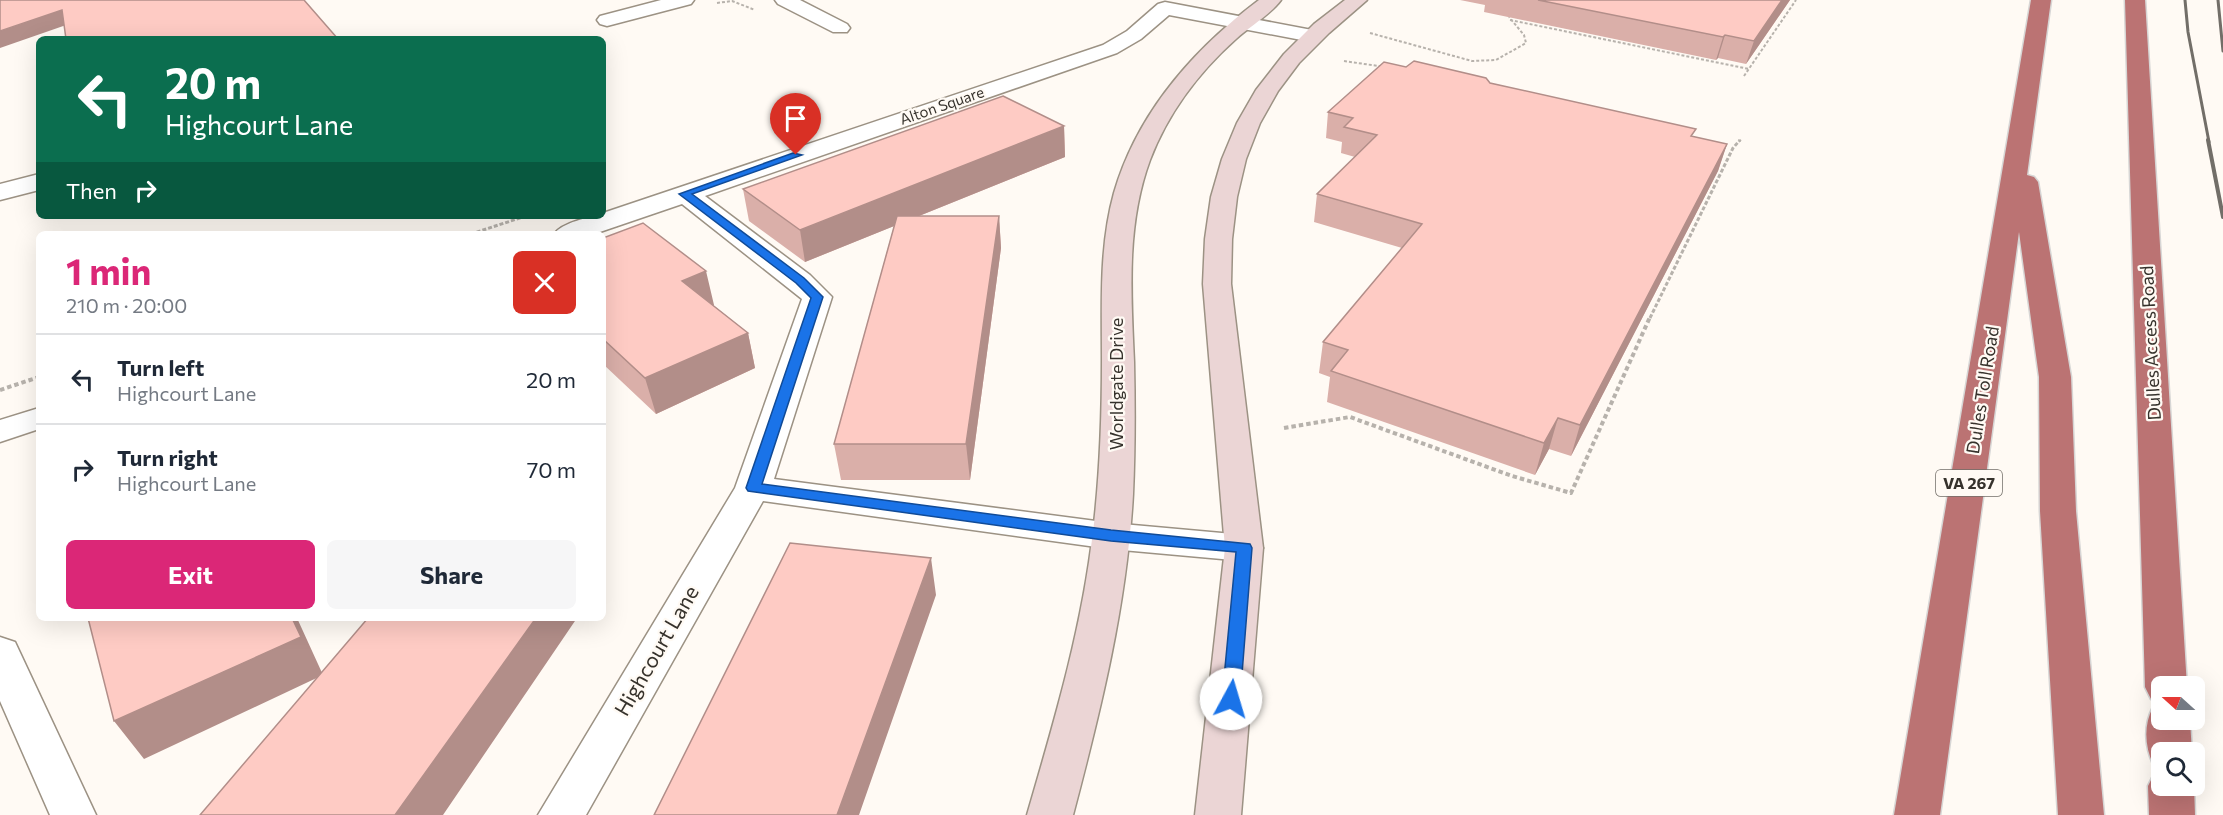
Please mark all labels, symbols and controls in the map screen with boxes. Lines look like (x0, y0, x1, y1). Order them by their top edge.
text: 20 m (165, 56, 261, 108)
icon: left (66, 60, 144, 138)
street label: Alton Square (897, 82, 986, 128)
pin (770, 93, 821, 155)
icon: arrive (779, 102, 812, 135)
text: Highcourt Lane (165, 108, 353, 141)
icon: right (129, 174, 162, 207)
text: Then (66, 177, 117, 204)
text: 1 min (66, 248, 151, 292)
button: close (513, 251, 576, 314)
street label: Dulles Access Road (2135, 265, 2165, 421)
text: 210 m · 20:00 (66, 293, 187, 317)
street label: Worldgate Drive (1105, 318, 1127, 450)
street label: Dulles Toll Road (1961, 324, 2003, 455)
text: Turn left (117, 354, 204, 381)
icon: left (66, 363, 99, 396)
text: 20 m (526, 366, 576, 393)
text: Highcourt Lane (117, 381, 256, 405)
text: Turn right (117, 444, 218, 471)
icon: right (66, 453, 99, 486)
text: 70 m (527, 456, 576, 483)
road number: VA 267 (1936, 470, 2002, 496)
text: Highcourt Lane (117, 471, 256, 495)
button: Exit (66, 540, 315, 609)
button: Share (327, 540, 576, 609)
street label: Highcourt Lane (608, 581, 703, 720)
position arrow (1199, 667, 1263, 731)
north arrow (2151, 676, 2205, 730)
map controls (2151, 676, 2205, 796)
button: search (2151, 742, 2205, 796)

